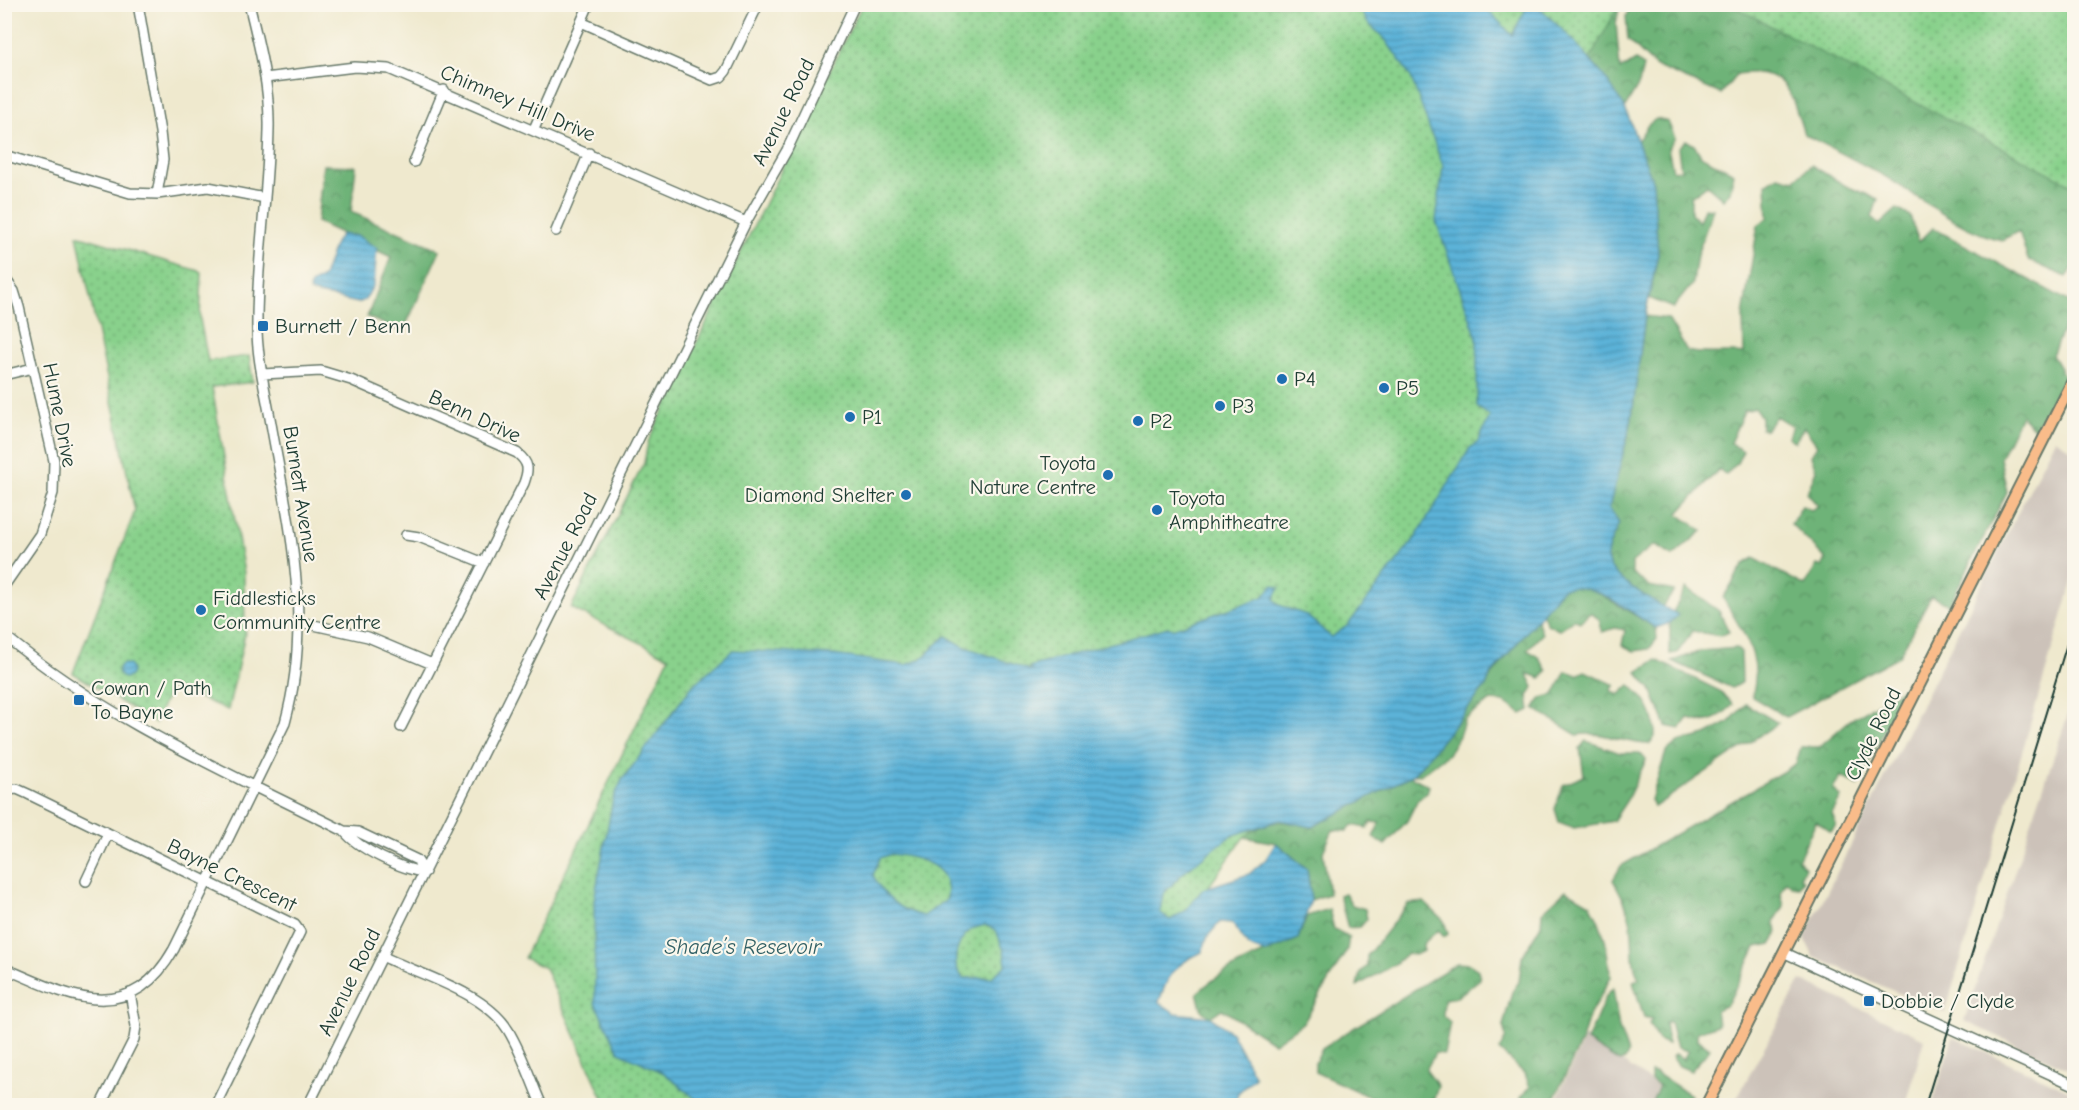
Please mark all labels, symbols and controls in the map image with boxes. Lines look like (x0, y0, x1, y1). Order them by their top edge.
street label: Avenue Road (747, 54, 819, 170)
street label: Chimney Hill Drive (437, 59, 599, 147)
place label: Burnett / Benn (275, 314, 411, 338)
marker: Burnett / Benn (256, 319, 270, 333)
street label: Hume Drive (38, 361, 82, 469)
place label: P4 (1294, 367, 1316, 391)
marker: P4 (1275, 372, 1289, 386)
place label: P5 (1396, 376, 1419, 400)
marker: P5 (1377, 381, 1391, 395)
street label: Benn Drive (425, 384, 525, 448)
place label: P3 (1232, 394, 1254, 418)
marker: P3 (1213, 399, 1227, 413)
place label: P1 (862, 405, 882, 429)
place label: P2 (1150, 409, 1173, 433)
marker: P1 (843, 410, 857, 424)
marker: P2 (1131, 414, 1145, 428)
street label: Burnett Avenue (278, 424, 324, 564)
place label: Toyota Nature Centre (970, 451, 1096, 499)
marker: Toyota Nature Centre (1101, 468, 1115, 482)
place label: Diamond Shelter (745, 483, 895, 507)
place label: Toyota Amphitheatre (1169, 486, 1289, 534)
marker: Diamond Shelter (899, 488, 913, 502)
street label: Avenue Road (528, 489, 602, 603)
marker: Toyota Amphitheatre (1150, 503, 1164, 517)
place label: Fiddlesticks Community Centre (213, 586, 381, 634)
marker: Fiddlesticks Community Centre (194, 603, 208, 617)
place label: Cowan / Path To Bayne (91, 676, 212, 724)
street label: Clyde Road (1840, 684, 1906, 784)
marker: Cowan / Path To Bayne (72, 693, 86, 707)
street label: Bayne Crescent (164, 833, 301, 917)
street label: Avenue Road (313, 924, 385, 1040)
water label: Shade’s Resevoir (664, 934, 823, 960)
place label: Dobbie / Clyde (1881, 989, 2014, 1013)
marker: Dobbie / Clyde (1862, 994, 1876, 1008)

